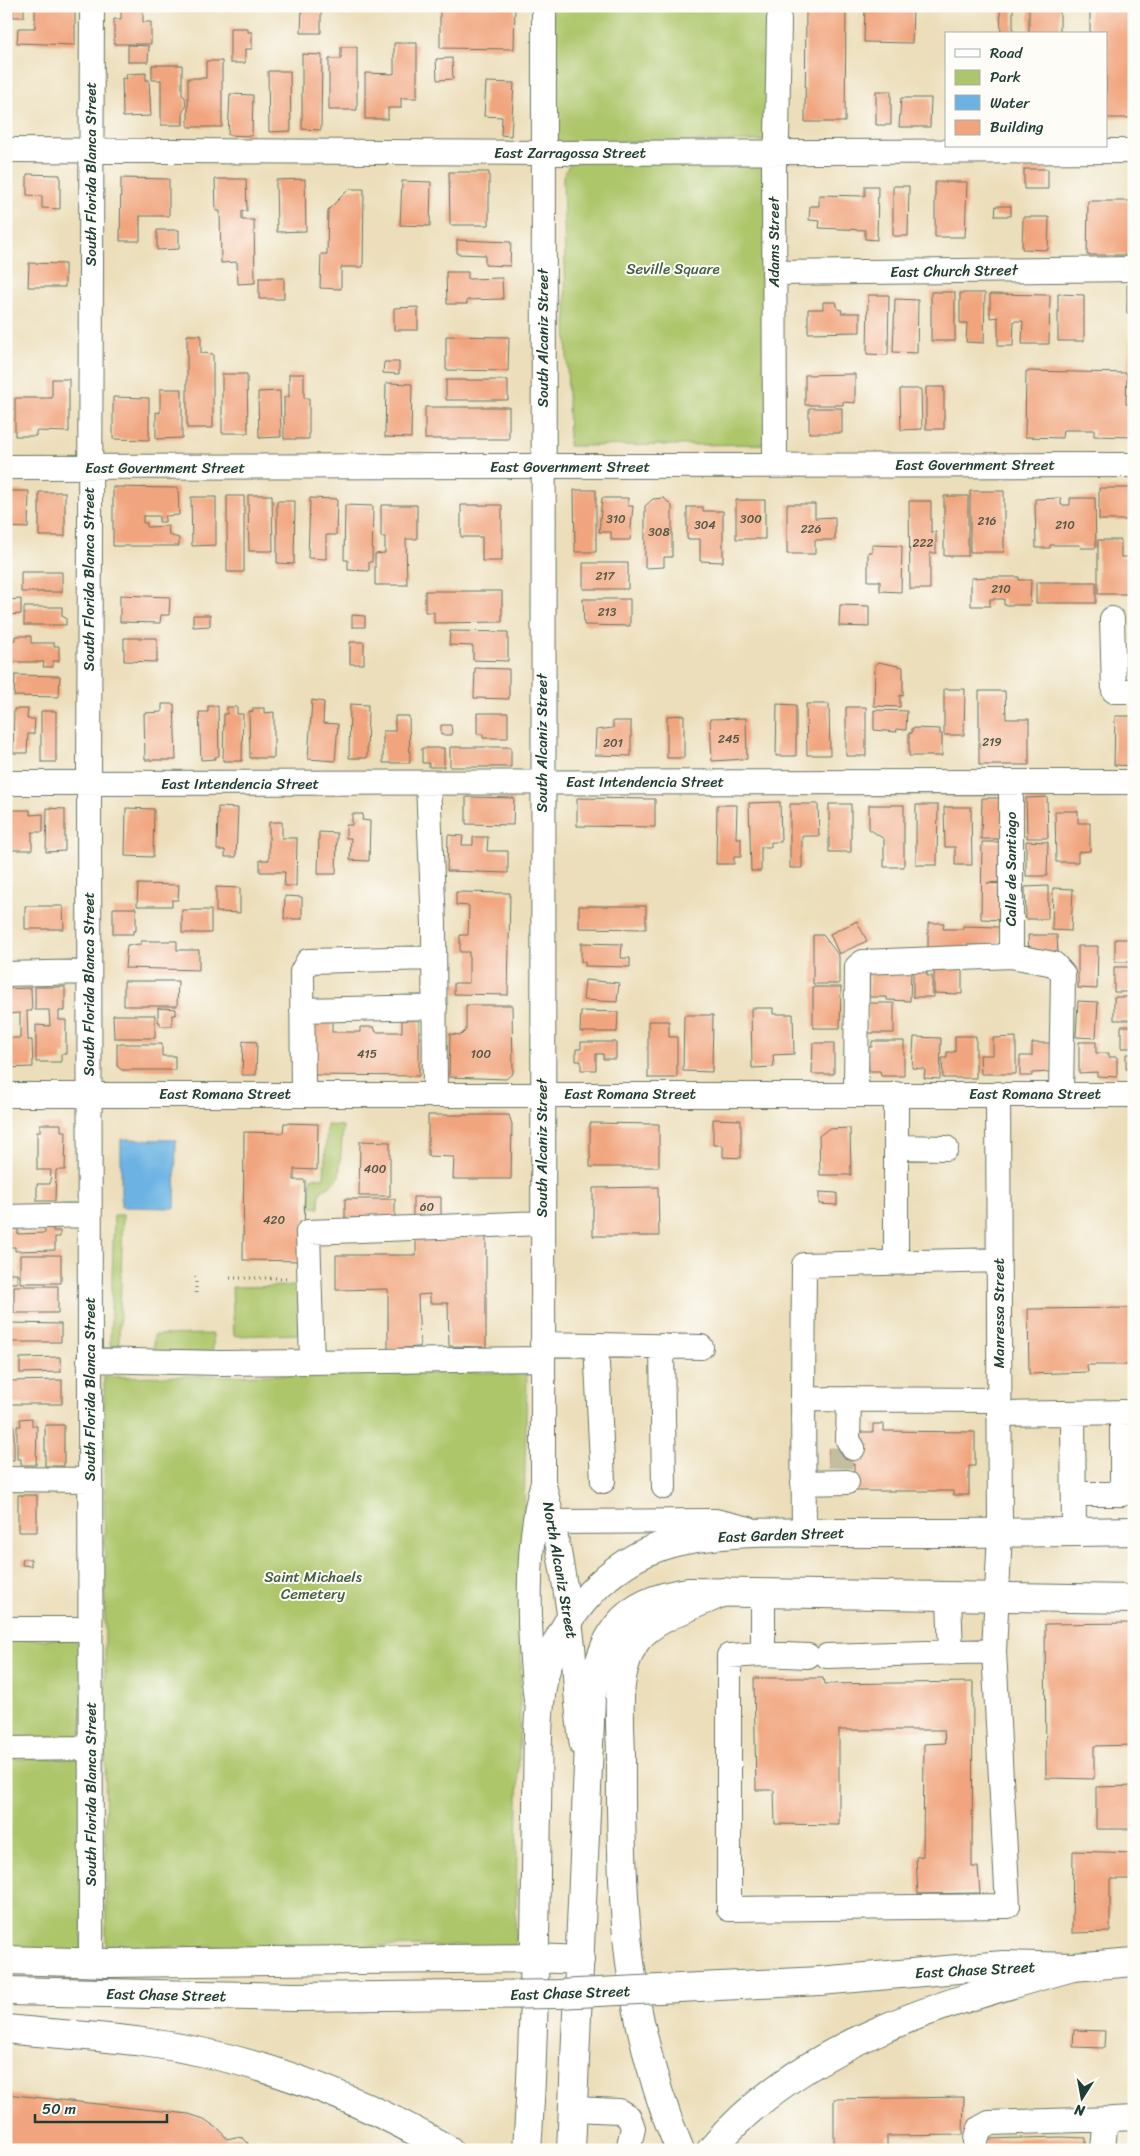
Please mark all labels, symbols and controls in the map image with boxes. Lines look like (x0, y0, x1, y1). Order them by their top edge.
legend (945, 32, 1108, 148)
text: Road (990, 40, 1023, 66)
text: Park (990, 64, 1021, 90)
street label: South Florida Blanca Street (78, 81, 104, 266)
text: Water (990, 90, 1030, 116)
text: Building (990, 114, 1044, 140)
street label: East Zarragossa Street (494, 140, 646, 166)
street label: Adams Street (761, 196, 787, 288)
park label: Seville Square (626, 256, 720, 282)
street label: East Church Street (890, 257, 1019, 285)
street label: South Alcaniz Street (530, 268, 556, 407)
street label: East Government Street (895, 452, 1055, 478)
street label: East Government Street (490, 454, 650, 480)
street label: East Government Street (85, 455, 245, 481)
street label: South Florida Blanca Street (76, 486, 102, 671)
house number: 310 (606, 508, 626, 530)
house number: 300 (740, 508, 762, 530)
house number: 216 (978, 510, 997, 532)
house number: 304 (694, 514, 716, 536)
house number: 210 (1055, 514, 1075, 536)
house number: 226 (801, 518, 822, 540)
house number: 308 (648, 521, 670, 543)
house number: 222 (913, 532, 933, 554)
house number: 217 (596, 565, 616, 587)
house number: 210 (991, 578, 1011, 600)
house number: 213 (598, 601, 617, 623)
street label: South Alcaniz Street (529, 673, 555, 812)
house number: 245 (718, 728, 740, 750)
house number: 219 (982, 731, 1002, 753)
house number: 201 (603, 732, 623, 754)
street label: East Intendencia Street (566, 769, 725, 795)
street label: East Intendencia Street (161, 771, 320, 797)
street label: Calle de Santiago (998, 811, 1024, 926)
street label: South Florida Blanca Street (76, 891, 102, 1076)
house number: 415 (357, 1043, 377, 1065)
house number: 100 (471, 1043, 492, 1065)
street label: South Alcaniz Street (529, 1078, 555, 1217)
street label: East Romana Street (159, 1081, 292, 1107)
street label: East Romana Street (564, 1081, 697, 1107)
street label: East Romana Street (969, 1081, 1102, 1107)
house number: 400 (364, 1158, 387, 1180)
house number: 60 (420, 1196, 435, 1218)
house number: 420 (263, 1209, 285, 1231)
street label: Manressa Street (986, 1257, 1012, 1368)
street label: South Florida Blanca Street (77, 1296, 103, 1481)
street label: North Alcaniz Street (535, 1500, 585, 1641)
street label: East Garden Street (717, 1520, 845, 1550)
park label: Saint Michaels Cemetery (264, 1564, 363, 1607)
street label: South Florida Blanca Street (78, 1701, 104, 1886)
street label: East Chase Street (914, 1954, 1036, 1986)
street label: East Chase Street (510, 1978, 631, 2008)
street label: East Chase Street (106, 1981, 227, 2009)
north arrow (1058, 2074, 1108, 2124)
scale bar (35, 2091, 168, 2123)
text: 50 m (42, 2096, 77, 2122)
text: N (1072, 2097, 1088, 2124)

